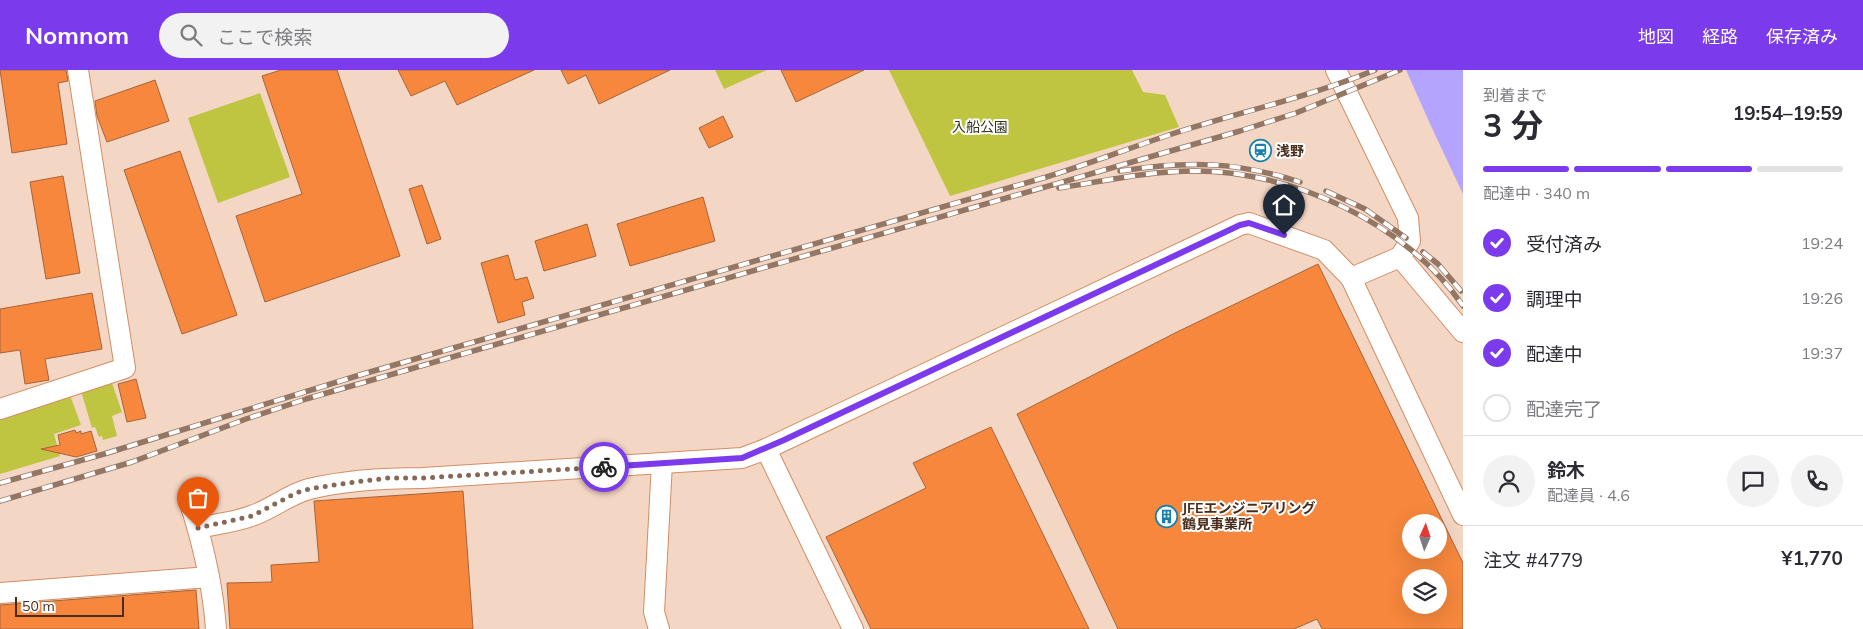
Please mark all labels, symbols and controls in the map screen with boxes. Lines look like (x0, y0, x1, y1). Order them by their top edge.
search box (159, 13, 509, 58)
text: Nomnom (25, 20, 129, 50)
icon: search (177, 21, 205, 49)
text: ここで検索 (217, 25, 312, 49)
text: 地図 (1638, 25, 1674, 48)
text: 経路 (1702, 25, 1738, 48)
text: 保存済み (1766, 25, 1838, 48)
text: 到着まで (1483, 85, 1547, 105)
text: 19:54–19:59 (1733, 101, 1843, 125)
text: 3 分 (1483, 105, 1543, 145)
park label: 入船公園 (952, 118, 1008, 136)
station icon: 浅野 (1248, 139, 1272, 163)
place label: 浅野 (1276, 142, 1304, 160)
text: 配達中 · 340 m (1483, 183, 1590, 203)
pin (1263, 184, 1305, 235)
icon: home (1270, 191, 1298, 219)
icon: check (1483, 229, 1511, 257)
text: 受付済み (1526, 232, 1602, 256)
text: 19:24 (1801, 233, 1843, 253)
icon: check (1483, 284, 1511, 312)
text: 調理中 (1526, 287, 1583, 311)
text: 19:26 (1801, 288, 1843, 308)
icon: check (1483, 339, 1511, 367)
text: 配達中 (1526, 342, 1583, 366)
text: 19:37 (1801, 343, 1843, 363)
text: 配達完了 (1526, 397, 1602, 421)
courier (579, 442, 629, 492)
icon: bike (590, 453, 618, 481)
button: person (1483, 455, 1535, 507)
button: chat (1727, 455, 1779, 507)
button: phone (1791, 455, 1843, 507)
text: 鈴木 (1547, 458, 1585, 482)
pin (177, 477, 219, 528)
icon: bag (184, 484, 212, 512)
text: 配達員 · 4.6 (1547, 485, 1630, 505)
place label: JFEエンジニアリング 鶴見事業所 (1182, 499, 1315, 533)
building icon: JFEエンジニアリング 鶴見事業所 (1154, 504, 1178, 528)
north arrow (1402, 514, 1448, 559)
map controls (1402, 514, 1447, 614)
text: ¥1,770 (1781, 546, 1843, 570)
text: 注文 #4779 (1483, 548, 1583, 572)
button: layers (1402, 569, 1447, 614)
scale bar (15, 594, 124, 617)
text: 50 m (22, 597, 55, 615)

